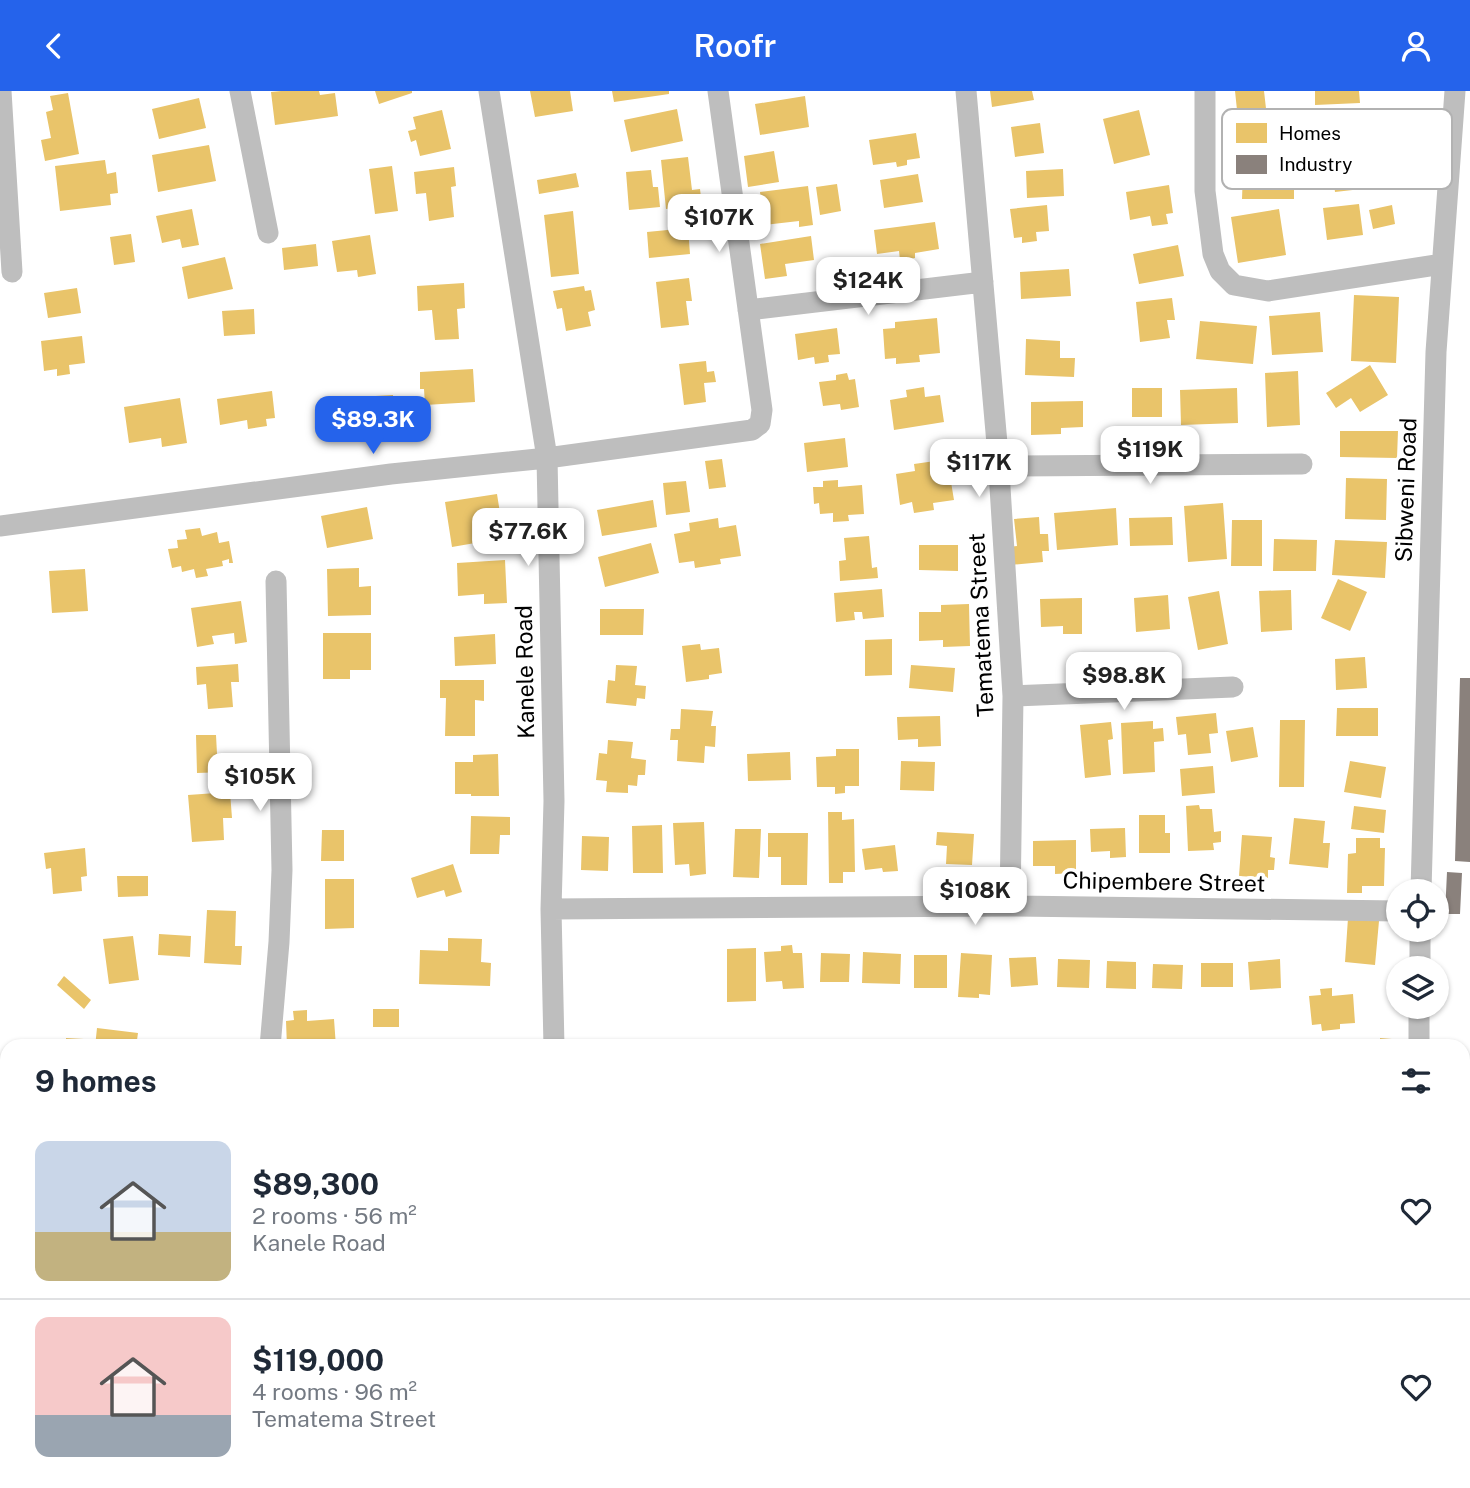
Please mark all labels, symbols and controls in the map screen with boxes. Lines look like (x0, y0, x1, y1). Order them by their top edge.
icon: back (35, 27, 73, 65)
text: Roofr (694, 27, 777, 64)
icon: person (1397, 27, 1435, 65)
legend (1222, 109, 1452, 189)
text: Homes (1279, 122, 1341, 144)
text: Industry (1279, 153, 1352, 175)
pin: $107K (670, 195, 768, 254)
text: $107K (684, 203, 754, 230)
pin: $124K (819, 257, 917, 317)
text: $124K (832, 266, 904, 293)
pin: $89.3K (316, 397, 430, 456)
text: $89.3K (331, 405, 415, 432)
street label: Sibweni Road (1389, 417, 1422, 563)
pin: $119K (1101, 427, 1199, 486)
text: $119K (1117, 435, 1184, 462)
pin: $117K (930, 439, 1028, 499)
text: $117K (946, 448, 1012, 475)
pin: $77.6K (471, 509, 585, 568)
text: $77.6K (488, 517, 568, 544)
street label: Tematema Street (962, 532, 999, 718)
street label: Kanele Road (510, 605, 539, 739)
pin: $98.8K (1067, 653, 1181, 712)
text: $98.8K (1082, 661, 1166, 688)
pin: $105K (211, 753, 309, 813)
text: $105K (224, 762, 296, 789)
street label: Chipembere Street (1062, 866, 1266, 897)
pin: $108K (926, 867, 1024, 927)
text: $108K (939, 876, 1011, 903)
map controls (1386, 879, 1449, 1019)
button: locate (1386, 879, 1449, 942)
button: layers (1386, 956, 1449, 1019)
icon: filters (1397, 1062, 1435, 1100)
text: 9 homes (35, 1063, 157, 1099)
text: $89,300 (252, 1166, 379, 1202)
icon: home (91, 1169, 175, 1253)
icon: heart (1397, 1192, 1435, 1230)
text: 2 rooms · 56 m² (252, 1202, 417, 1229)
text: Kanele Road (252, 1229, 386, 1256)
text: $119,000 (252, 1342, 384, 1378)
icon: home (91, 1345, 175, 1429)
icon: heart (1397, 1368, 1435, 1406)
text: 4 rooms · 96 m² (252, 1378, 417, 1405)
text: Tematema Street (252, 1405, 436, 1432)

